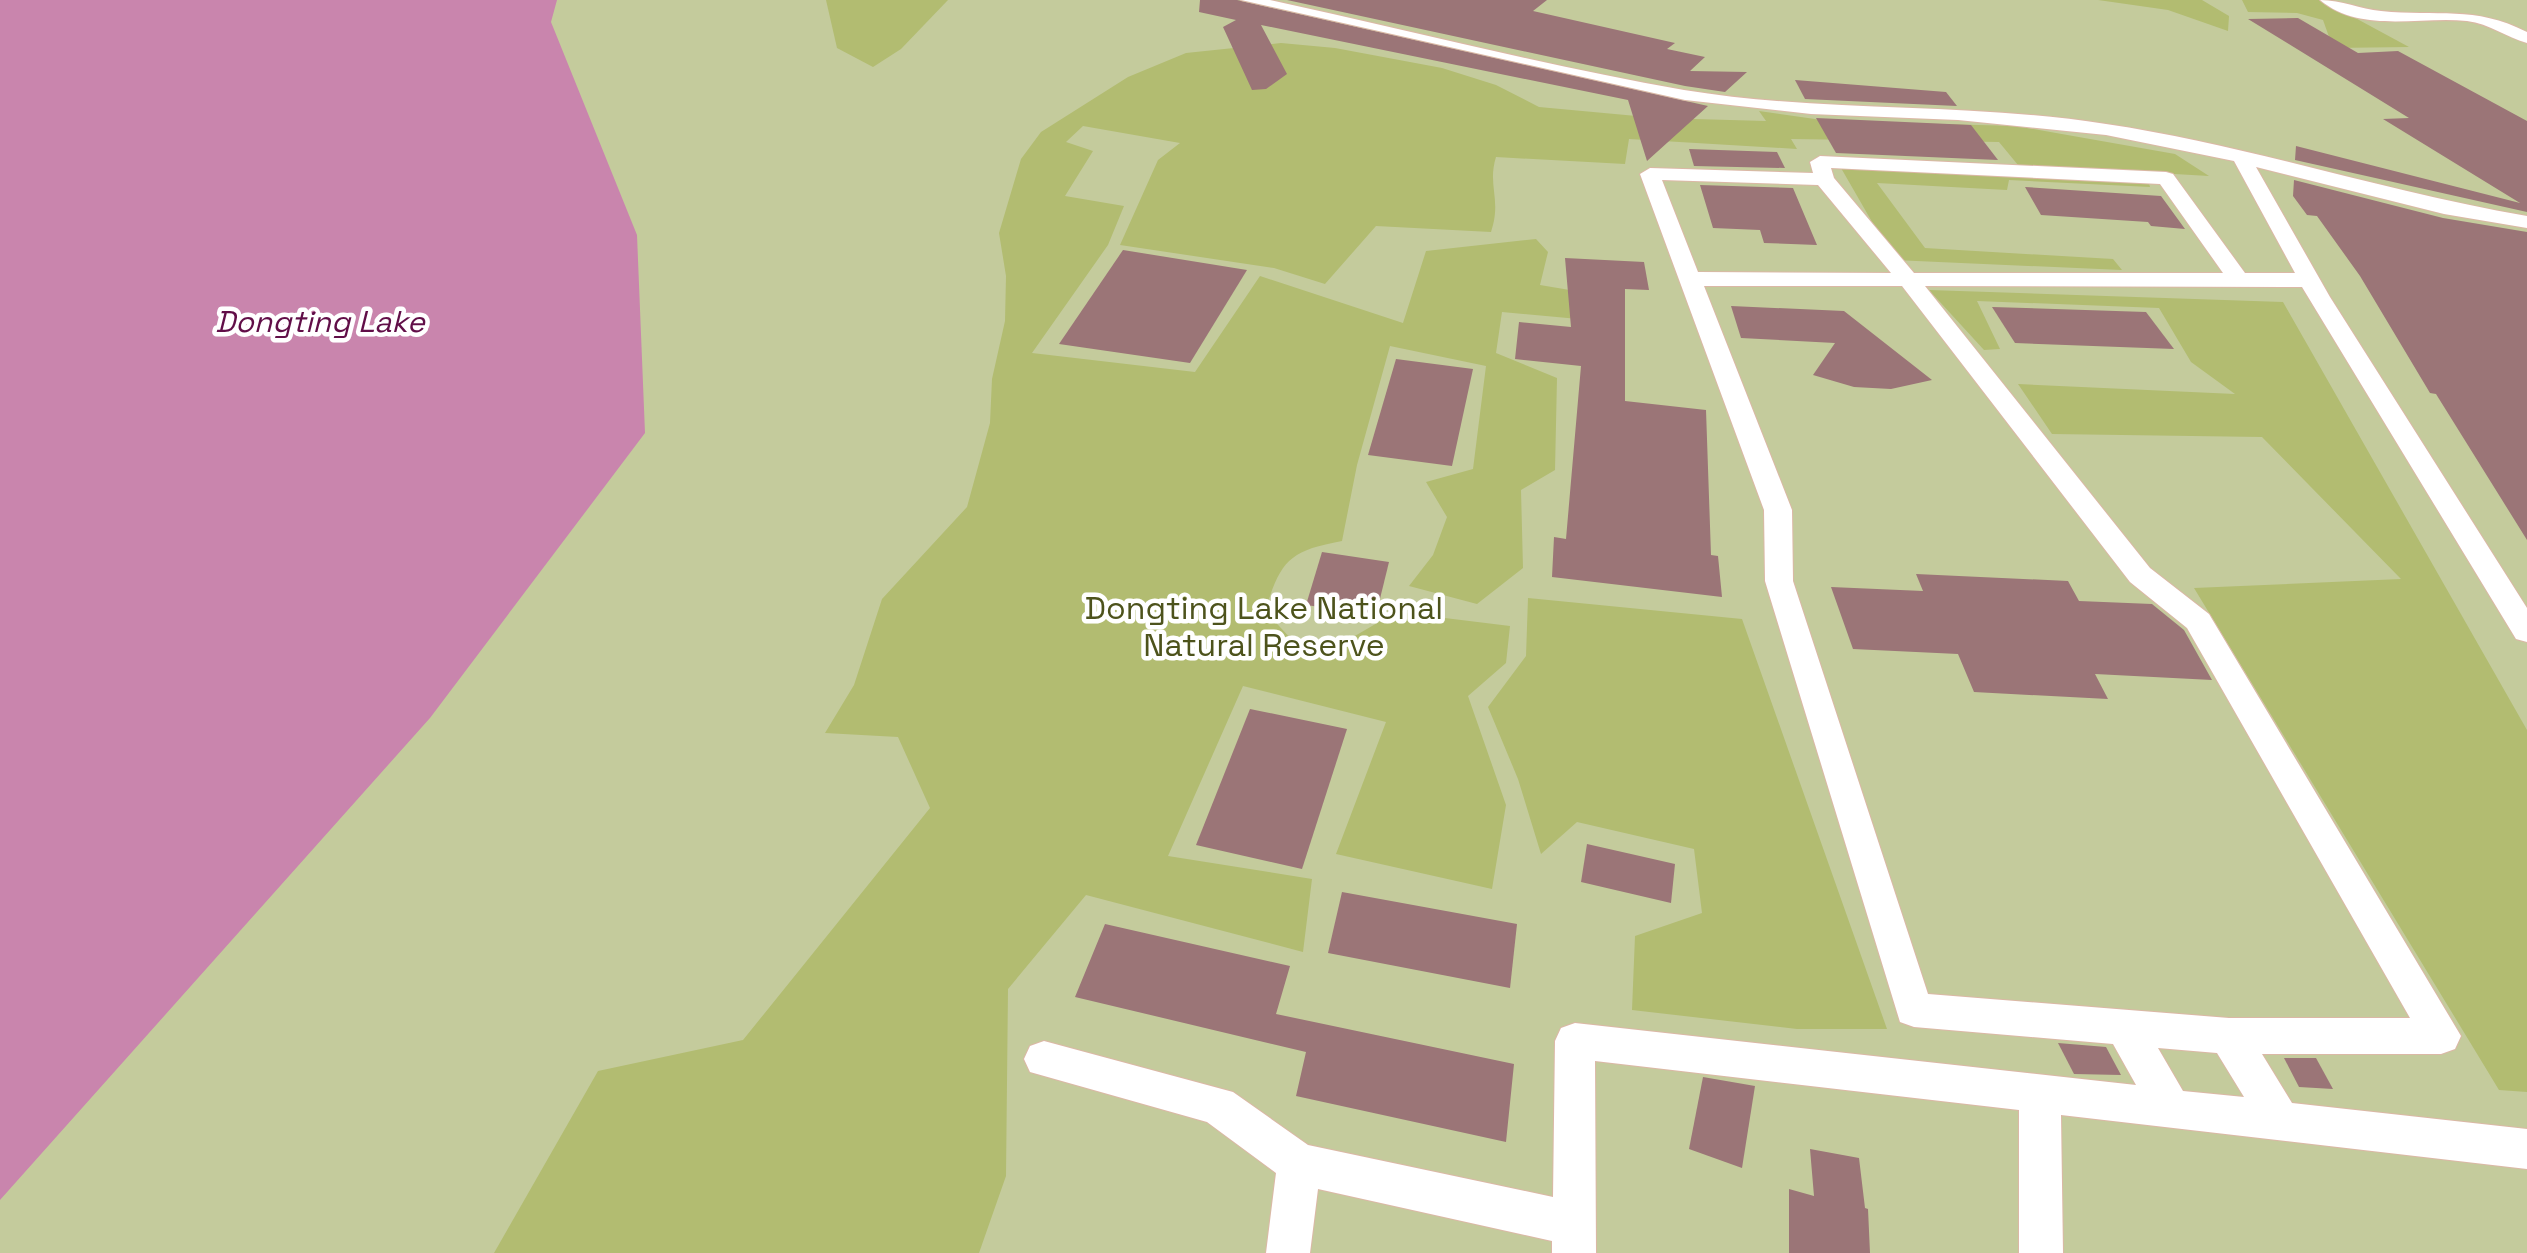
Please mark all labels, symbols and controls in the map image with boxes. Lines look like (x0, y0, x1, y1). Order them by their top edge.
water label: Dongting Lake (215, 302, 426, 341)
park label: Dongting Lake National Natural Reserve (1085, 588, 1443, 665)

